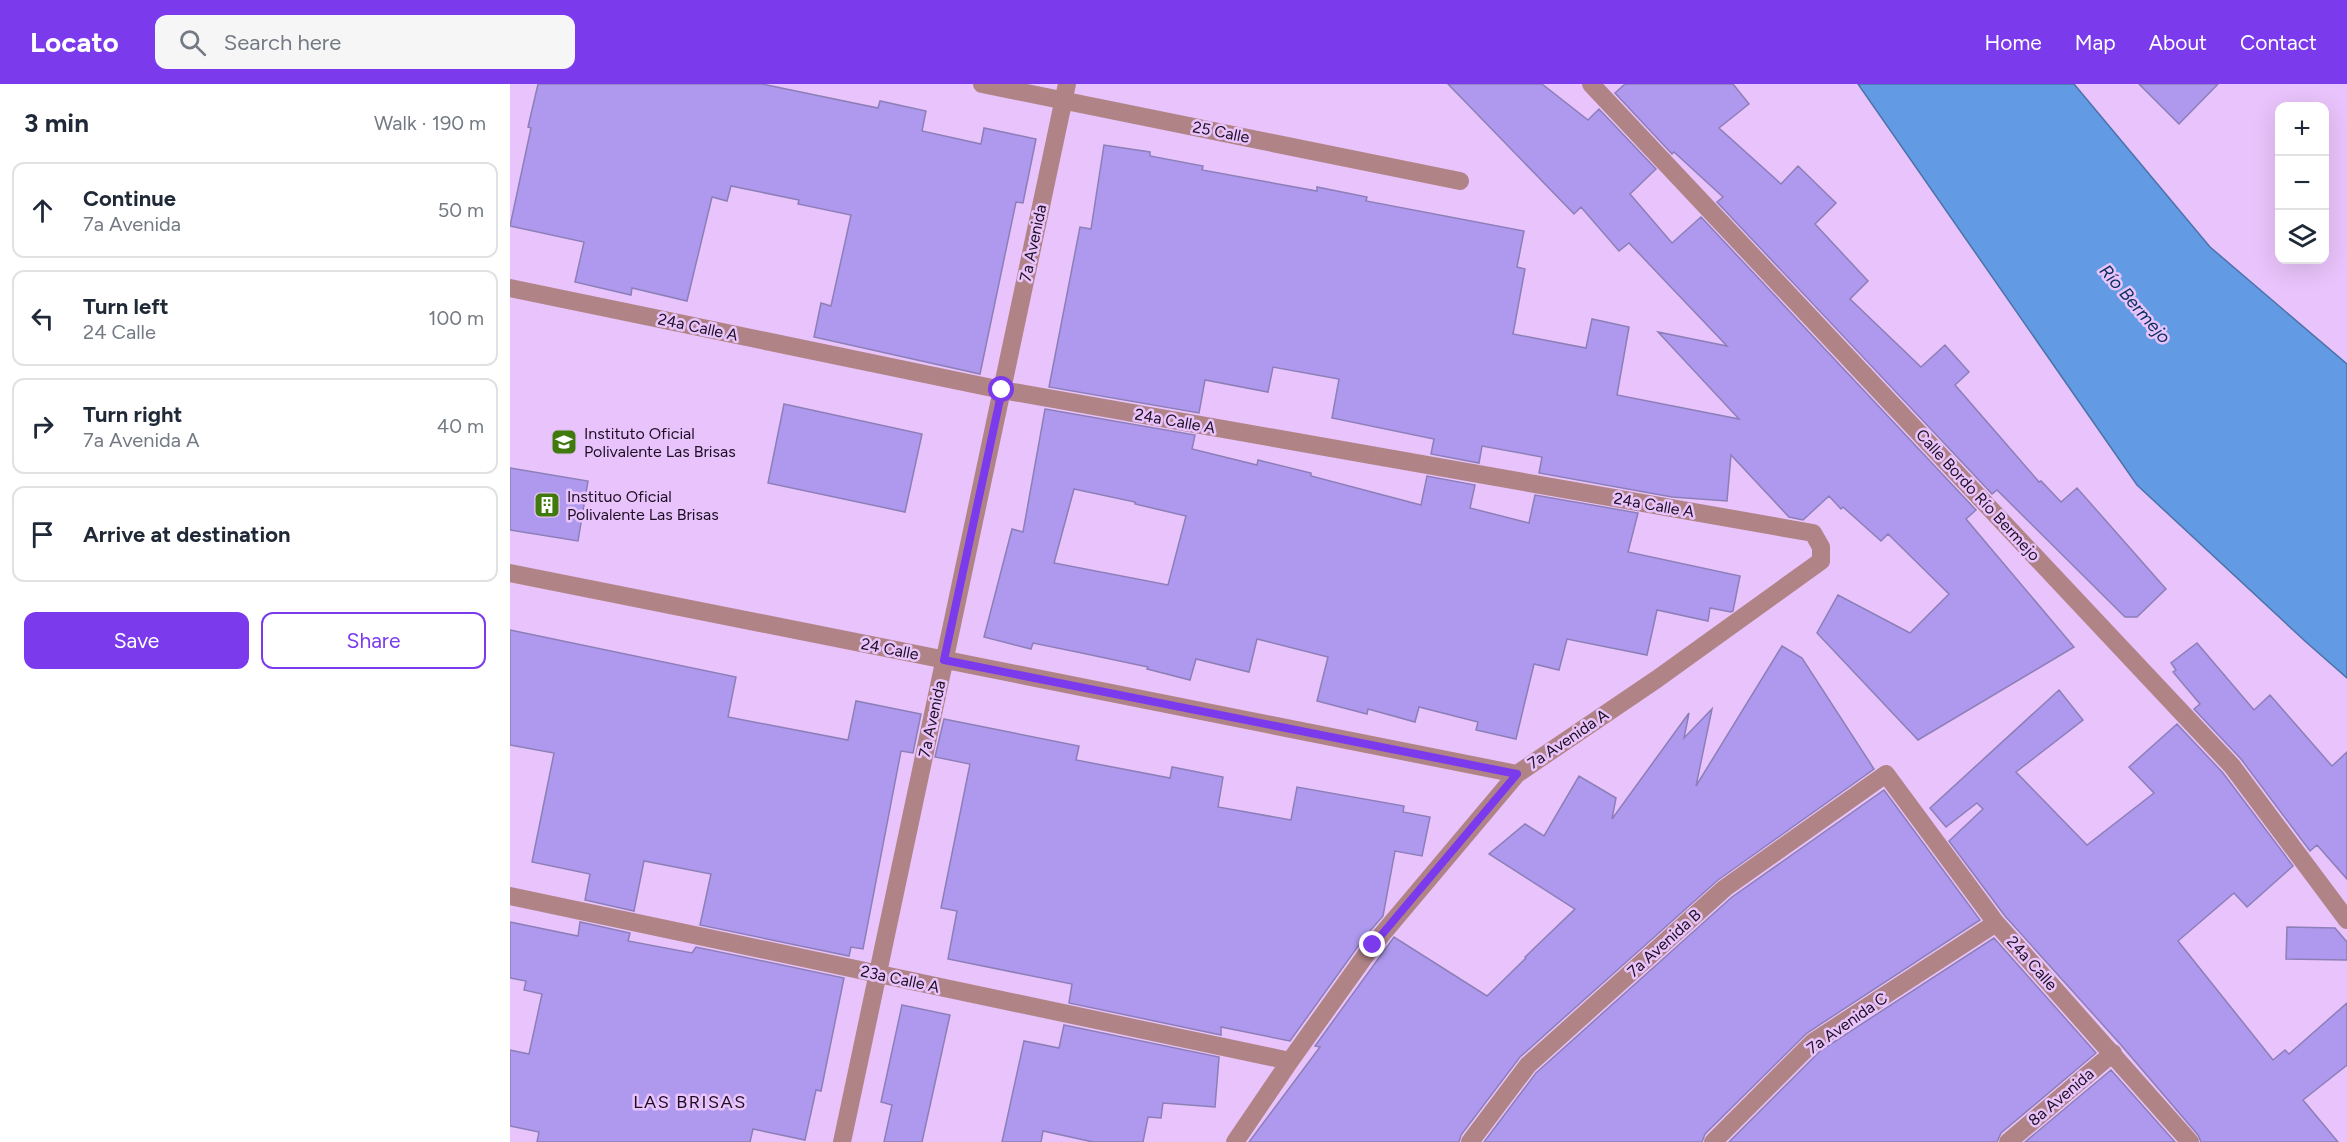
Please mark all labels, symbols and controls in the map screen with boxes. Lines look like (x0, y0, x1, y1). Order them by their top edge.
search box (155, 15, 575, 69)
text: Locato (30, 25, 119, 59)
icon: search (176, 26, 209, 59)
text: Search here (224, 29, 341, 56)
text: Home (1985, 30, 2042, 55)
text: Map (2075, 30, 2116, 55)
text: About (2149, 30, 2207, 55)
text: Contact (2240, 30, 2317, 55)
map controls (2275, 102, 2329, 264)
button: + (2275, 102, 2329, 156)
text: 3 min (24, 107, 89, 139)
text: Walk · 190 m (374, 111, 486, 135)
street label: 25 Calle (1191, 117, 1251, 147)
button: − (2275, 156, 2329, 210)
text: Continue (83, 185, 176, 212)
icon: ahead (26, 194, 59, 227)
text: 50 m (438, 198, 484, 222)
street label: 7a Avenida (1016, 203, 1050, 283)
button: layers (2275, 210, 2329, 264)
text: 7a Avenida (83, 212, 181, 236)
water label: Río Bermejo (2095, 260, 2175, 348)
text: Turn left (83, 293, 169, 320)
icon: left (26, 302, 59, 335)
text: 100 m (428, 306, 484, 330)
street label: 24a Calle A (656, 309, 740, 345)
text: 24 Calle (83, 320, 156, 344)
route start (988, 376, 1014, 402)
text: Turn right (83, 401, 182, 428)
street label: 24a Calle A (1133, 405, 1217, 437)
icon: right (26, 410, 59, 443)
text: 40 m (437, 414, 484, 438)
place label: Instituto Oficial Polivalente Las Brisas (584, 424, 736, 461)
street label: Calle Bordo Río Bermejo (1912, 425, 2044, 565)
school or university icon: Instituto Oficial Polivalente Las Brisas (549, 427, 579, 457)
text: 7a Avenida A (83, 428, 199, 452)
place label: Instituo Oficial Polivalente Las Brisas (567, 487, 719, 524)
street label: 24a Calle A (1612, 489, 1696, 521)
building icon: Instituo Oficial Polivalente Las Brisas (532, 490, 562, 520)
icon: arrive (26, 518, 59, 551)
text: Arrive at destination (83, 521, 291, 548)
button: Save (24, 612, 249, 669)
button: Share (261, 612, 486, 669)
street label: 24 Calle (860, 634, 921, 664)
street label: 7a Avenida (915, 679, 949, 759)
street label: 7a Avenida A (1524, 705, 1612, 773)
street label: 7a Avenida B (1623, 905, 1705, 981)
route end (1359, 931, 1385, 957)
street label: 24a Calle (2003, 932, 2061, 994)
street label: 23a Calle A (859, 961, 941, 997)
street label: 7a Avenida C (1803, 988, 1891, 1058)
street label: 8a Avenida (2024, 1064, 2098, 1130)
district label: LAS BRISAS (633, 1091, 747, 1113)

